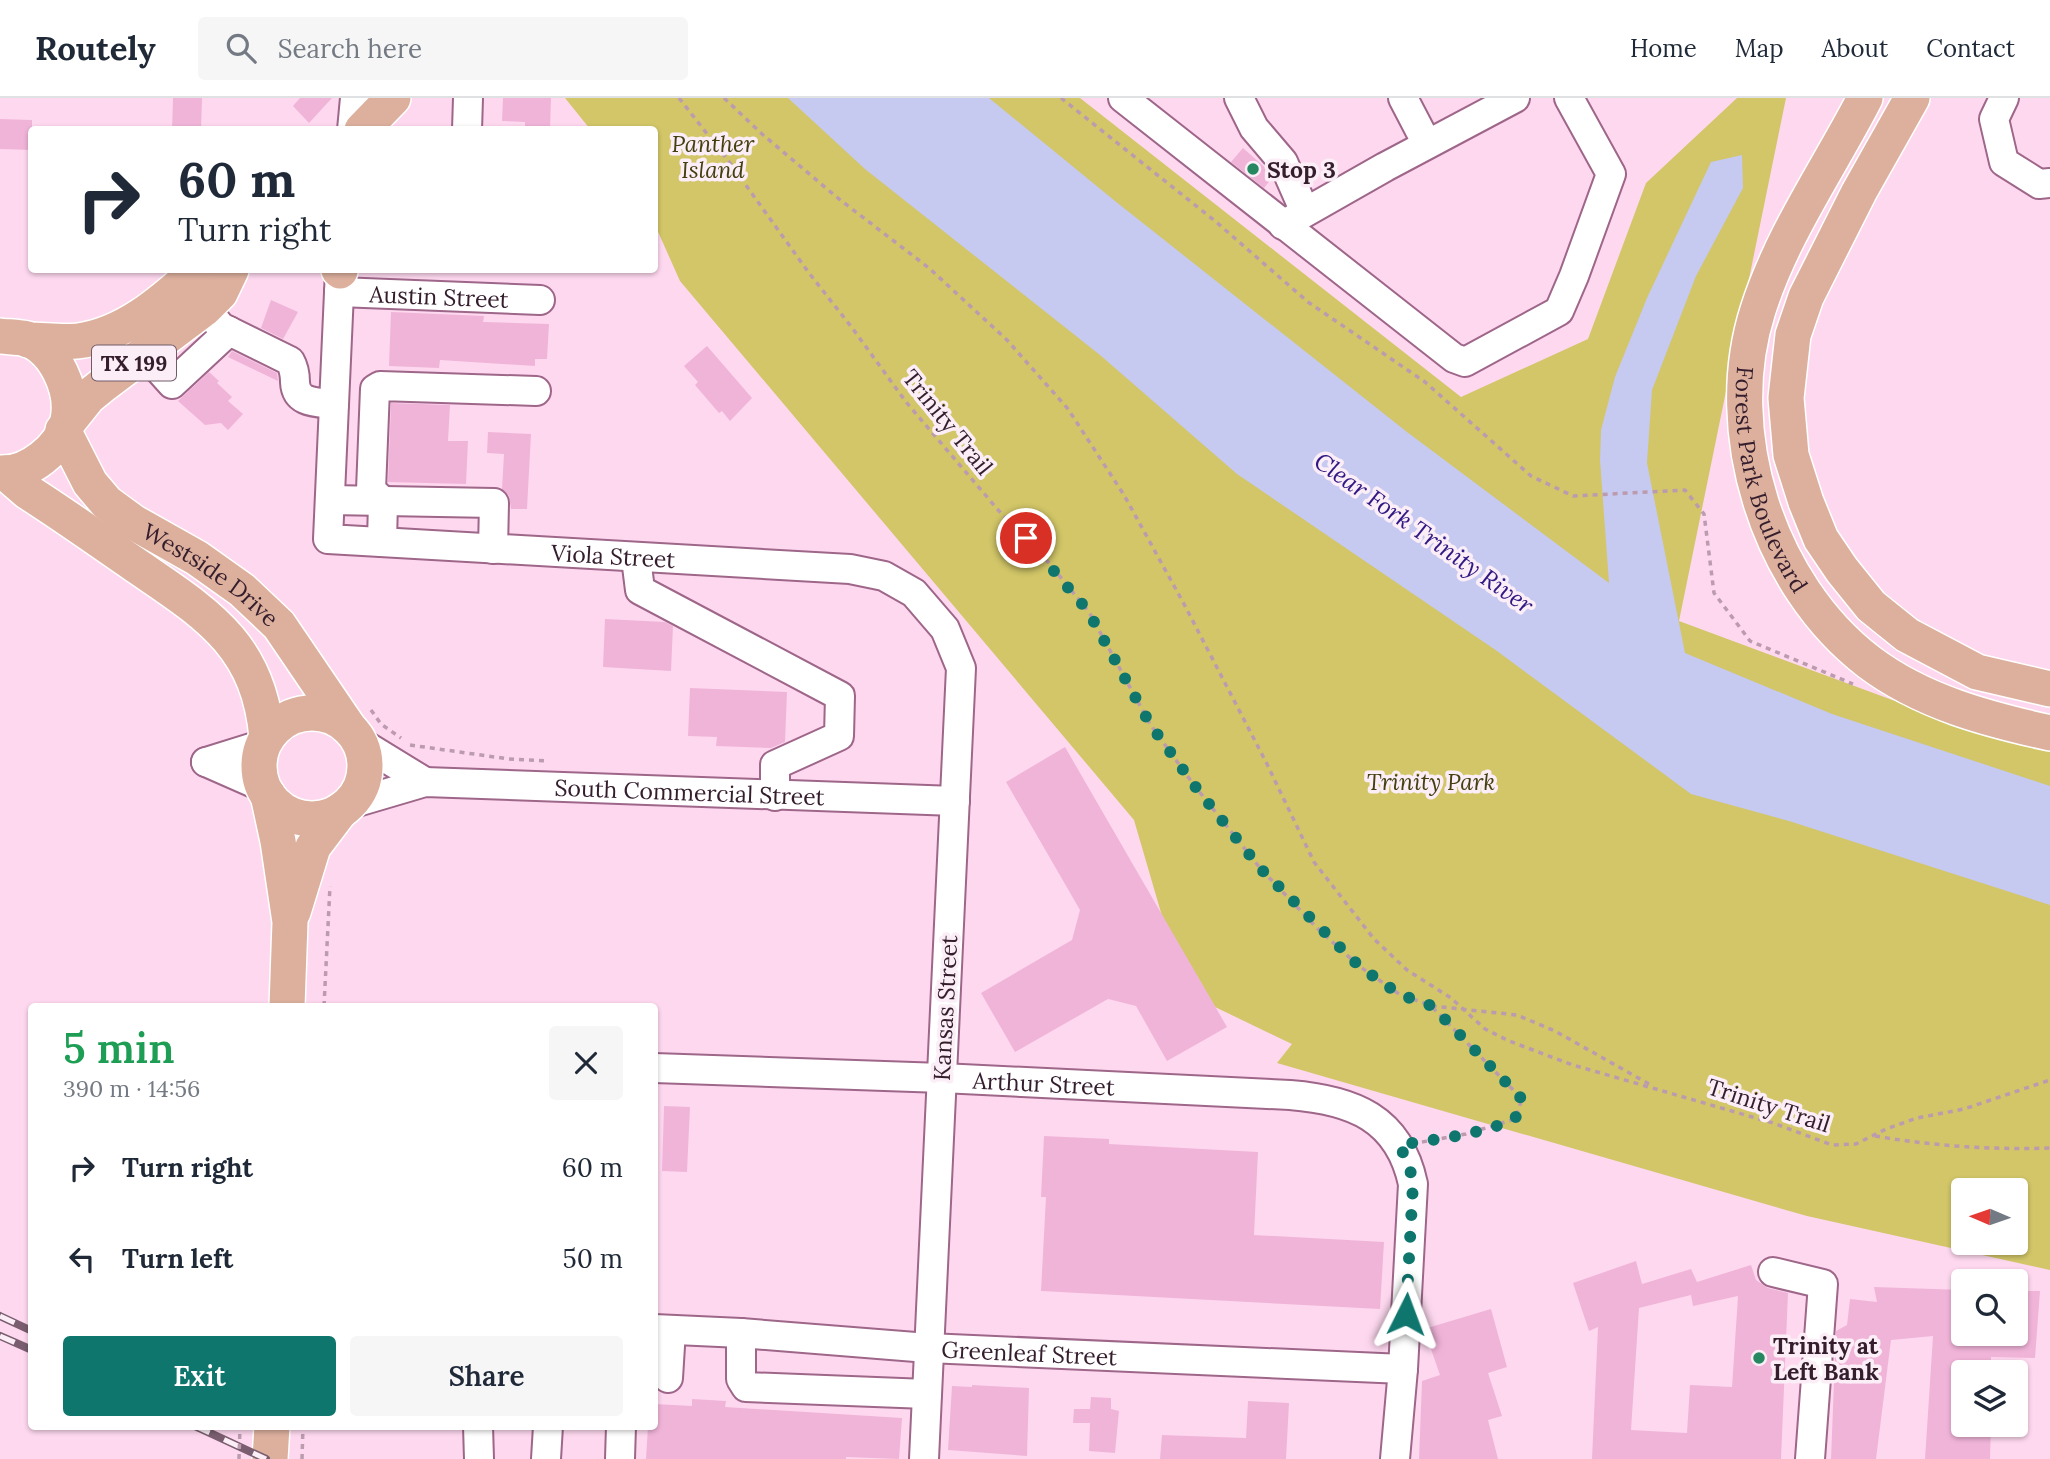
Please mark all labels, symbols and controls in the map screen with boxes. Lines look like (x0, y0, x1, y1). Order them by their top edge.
search box (198, 17, 688, 80)
text: Routely (35, 27, 156, 69)
icon: search (222, 29, 260, 67)
text: Search here (278, 32, 422, 65)
text: Home (1630, 33, 1697, 64)
text: Map (1735, 33, 1784, 64)
text: About (1822, 33, 1888, 64)
text: Contact (1926, 33, 2015, 64)
park label: Panther Island (671, 129, 755, 184)
text: 60 m (178, 148, 295, 210)
icon: right (63, 154, 154, 245)
place label: Stop 3 (1267, 155, 1336, 184)
marker: Stop 3 (1245, 161, 1261, 177)
text: Turn right (178, 209, 331, 250)
street label: Austin Street (368, 279, 509, 313)
road number: TX 199 (92, 345, 176, 380)
street label: Trinity Trail (897, 363, 999, 481)
street label: Forest Park Boulevard (1730, 365, 1815, 598)
water label: Clear Fork Trinity River (1308, 445, 1540, 621)
pin (996, 508, 1056, 568)
street label: Westside Drive (138, 516, 285, 632)
icon: arrive (1007, 519, 1045, 557)
street label: Viola Street (549, 537, 676, 573)
park label: Trinity Park (1367, 767, 1495, 796)
street label: South Commercial Street (554, 772, 825, 811)
street label: Kansas Street (927, 934, 963, 1082)
text: 5 min (63, 1021, 175, 1075)
button: close (549, 1026, 623, 1100)
street label: Arthur Street (971, 1065, 1116, 1101)
street label: Trinity Trail (1704, 1072, 1834, 1138)
text: 390 m · 14:56 (63, 1074, 200, 1103)
icon: right (63, 1149, 101, 1187)
text: Turn right (122, 1151, 253, 1184)
text: 60 m (562, 1151, 623, 1184)
north arrow (1951, 1178, 2028, 1255)
map controls (1951, 1178, 2028, 1437)
icon: left (63, 1240, 101, 1278)
text: Turn left (122, 1242, 233, 1275)
text: 50 m (563, 1242, 623, 1275)
button: search (1951, 1269, 2028, 1346)
position arrow (1369, 1277, 1443, 1351)
place label: Trinity at Left Bank (1773, 1331, 1879, 1386)
street label: Greenleaf Street (941, 1334, 1118, 1371)
button: Exit (63, 1336, 336, 1416)
button: Share (350, 1336, 623, 1416)
marker: Trinity at Left Bank (1751, 1350, 1767, 1366)
button: layers (1951, 1360, 2028, 1437)

